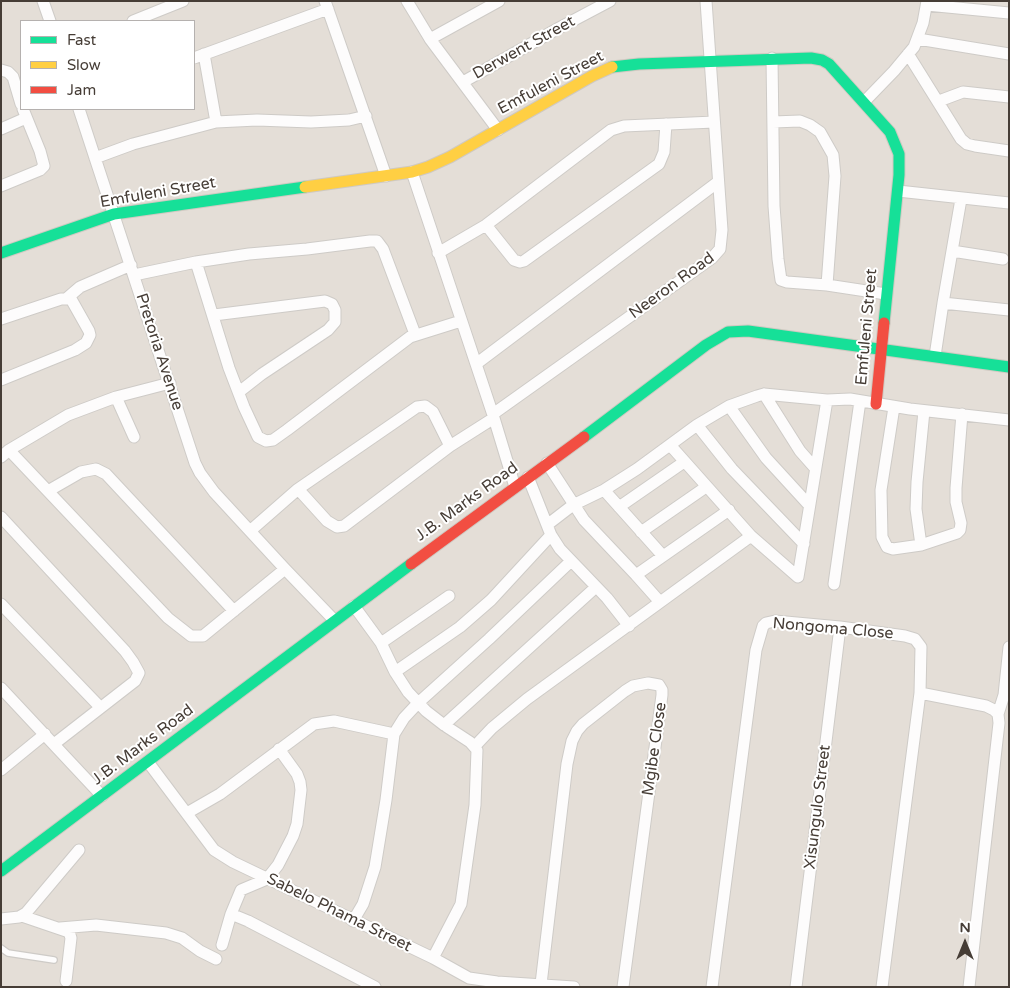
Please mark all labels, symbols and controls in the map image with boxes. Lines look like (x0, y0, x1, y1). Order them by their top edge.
street label: Derwent Street (469, 12, 579, 84)
legend (20, 20, 195, 110)
text: Fast (67, 31, 96, 49)
street label: Emfuleni Street (495, 47, 607, 119)
text: Slow (67, 56, 101, 74)
text: Jam (67, 81, 96, 99)
street label: Emfuleni Street (99, 173, 217, 213)
street label: Neeron Road (626, 249, 718, 323)
street label: Emfuleni Street (852, 268, 882, 386)
street label: Pretoria Avenue (131, 291, 187, 413)
street label: J.B. Marks Road (412, 458, 522, 546)
street label: Nongoma Close (772, 614, 894, 644)
street label: J.B. Marks Road (88, 701, 198, 789)
street label: Mgibe Close (639, 701, 671, 797)
street label: Xisungulo Street (801, 744, 835, 870)
street label: Sabelo Phama Street (263, 870, 415, 956)
north arrow (940, 918, 990, 968)
text: N (959, 919, 971, 936)

